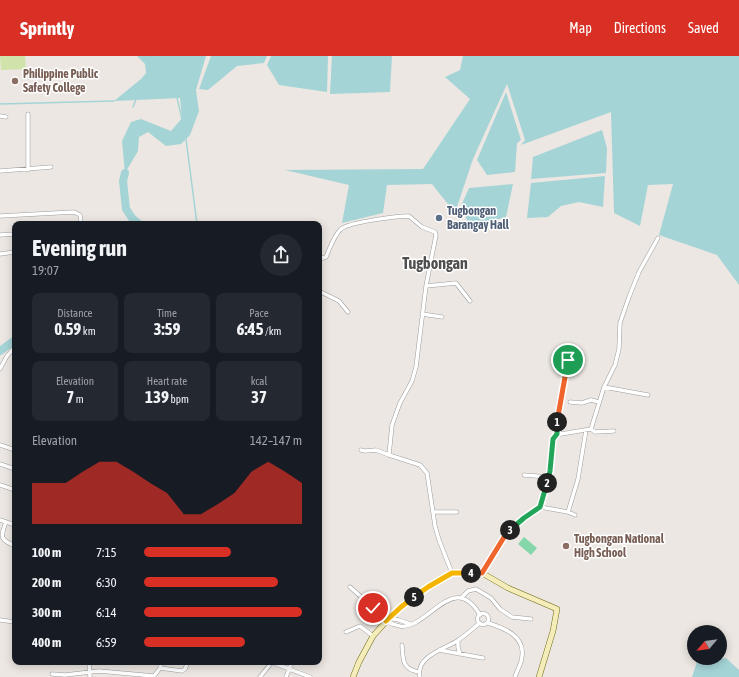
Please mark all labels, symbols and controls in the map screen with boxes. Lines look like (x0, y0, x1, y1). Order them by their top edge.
text: Sprintly (20, 17, 74, 39)
text: Map (569, 20, 592, 36)
text: Directions (614, 20, 666, 36)
text: Saved (688, 20, 719, 36)
place label: Philippine Public Safety College (23, 67, 99, 95)
marker: Philippine Public Safety College (10, 76, 20, 86)
place label: Tugbongan Barangay Hall (447, 204, 510, 232)
marker: Tugbongan Barangay Hall (434, 213, 444, 223)
button: share (260, 234, 302, 276)
text: Evening run (32, 235, 127, 261)
district label: Tugbongan (402, 254, 468, 272)
text: 19:07 (32, 263, 59, 278)
text: Distance (57, 307, 93, 319)
text: Time (157, 307, 177, 319)
text: Pace (249, 307, 269, 319)
text: 0.59 (54, 319, 81, 339)
text: 3:59 (154, 319, 181, 339)
text: 6:45 (237, 319, 264, 339)
text: km (81, 325, 96, 337)
text: /km (264, 325, 282, 337)
pin (551, 343, 585, 377)
icon: arrive (557, 349, 579, 371)
text: Elevation (56, 375, 94, 387)
text: Heart rate (147, 375, 187, 387)
text: kcal (251, 375, 267, 387)
text: 7 (66, 387, 74, 407)
text: 139 (145, 387, 169, 407)
text: 37 (251, 387, 267, 407)
text: m (74, 393, 84, 405)
text: bpm (169, 393, 189, 405)
pin: 1 (547, 412, 567, 432)
text: 1 (554, 416, 560, 428)
text: Elevation (32, 433, 77, 448)
text: 142–147 m (250, 433, 302, 448)
pin: 2 (537, 473, 557, 493)
text: 2 (544, 477, 550, 489)
pin: 3 (500, 520, 520, 540)
text: 3 (507, 524, 513, 536)
place label: Tugbongan National High School (574, 532, 665, 560)
marker: Tugbongan National High School (561, 541, 571, 551)
text: 100 m (32, 545, 61, 560)
text: 7:15 (96, 545, 117, 560)
pin: 4 (461, 563, 481, 583)
text: 4 (468, 567, 474, 579)
text: 200 m (32, 575, 61, 590)
text: 6:30 (96, 575, 117, 590)
pin: 5 (404, 587, 424, 607)
pin (356, 591, 390, 625)
text: 5 (411, 591, 417, 603)
icon: check (362, 597, 384, 619)
text: 300 m (32, 605, 61, 620)
text: 6:14 (96, 605, 117, 620)
north arrow (687, 625, 727, 665)
map controls (687, 625, 727, 665)
text: 400 m (32, 635, 61, 650)
text: 6:59 (96, 635, 117, 650)

